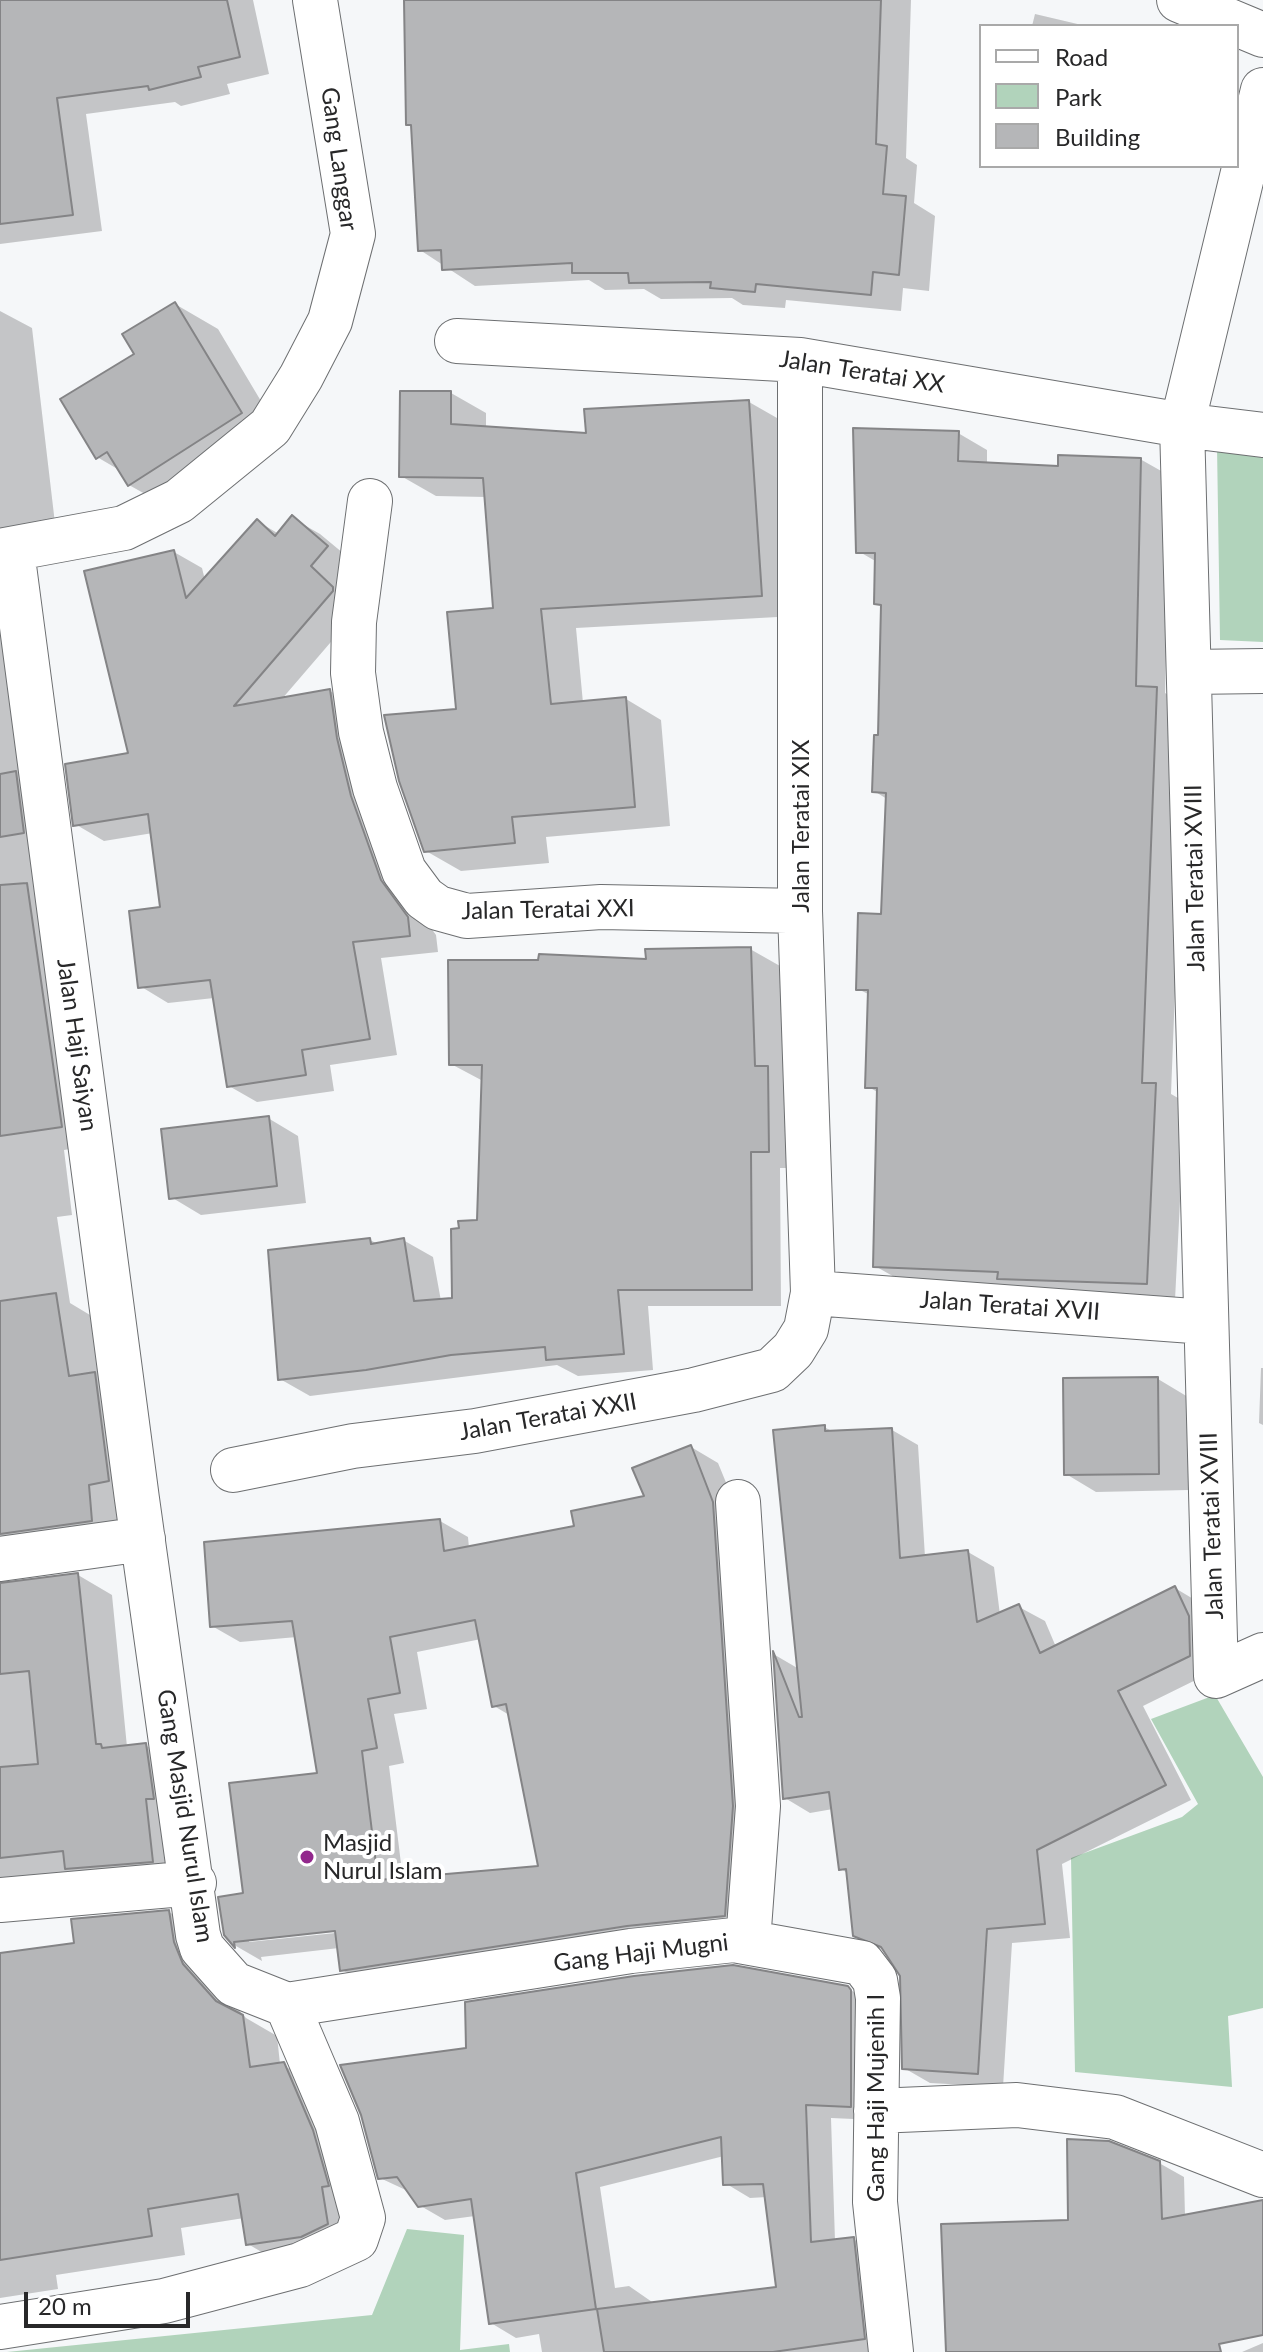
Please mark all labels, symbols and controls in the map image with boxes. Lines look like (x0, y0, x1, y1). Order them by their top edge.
legend (979, 24, 1239, 168)
text: Road (1055, 42, 1108, 71)
text: Park (1055, 82, 1102, 111)
street label: Gang Langgar (315, 85, 363, 233)
text: Building (1055, 122, 1140, 151)
street label: Jalan Teratai XX (778, 345, 946, 399)
street label: Jalan Teratai XIX (787, 739, 815, 913)
street label: Jalan Teratai XVIII (1179, 784, 1211, 972)
street label: Jalan Teratai XXI (461, 894, 635, 926)
street label: Jalan Haji Saiyan (51, 957, 103, 1133)
street label: Jalan Teratai XVII (919, 1285, 1101, 1327)
street label: Jalan Teratai XXII (457, 1387, 639, 1447)
street label: Jalan Teratai XVIII (1194, 1432, 1230, 1620)
street label: Gang Masjid Nurul Islam (151, 1687, 219, 1945)
place label: Masjid Nurul Islam (323, 1829, 442, 1885)
marker: Masjid Nurul Islam (298, 1848, 316, 1866)
street label: Gang Haji Mugni (552, 1928, 730, 1978)
street label: Gang Haji Mujenih I (862, 1994, 890, 2202)
scale bar (28, 2276, 194, 2326)
text: 20 m (38, 2291, 92, 2320)

